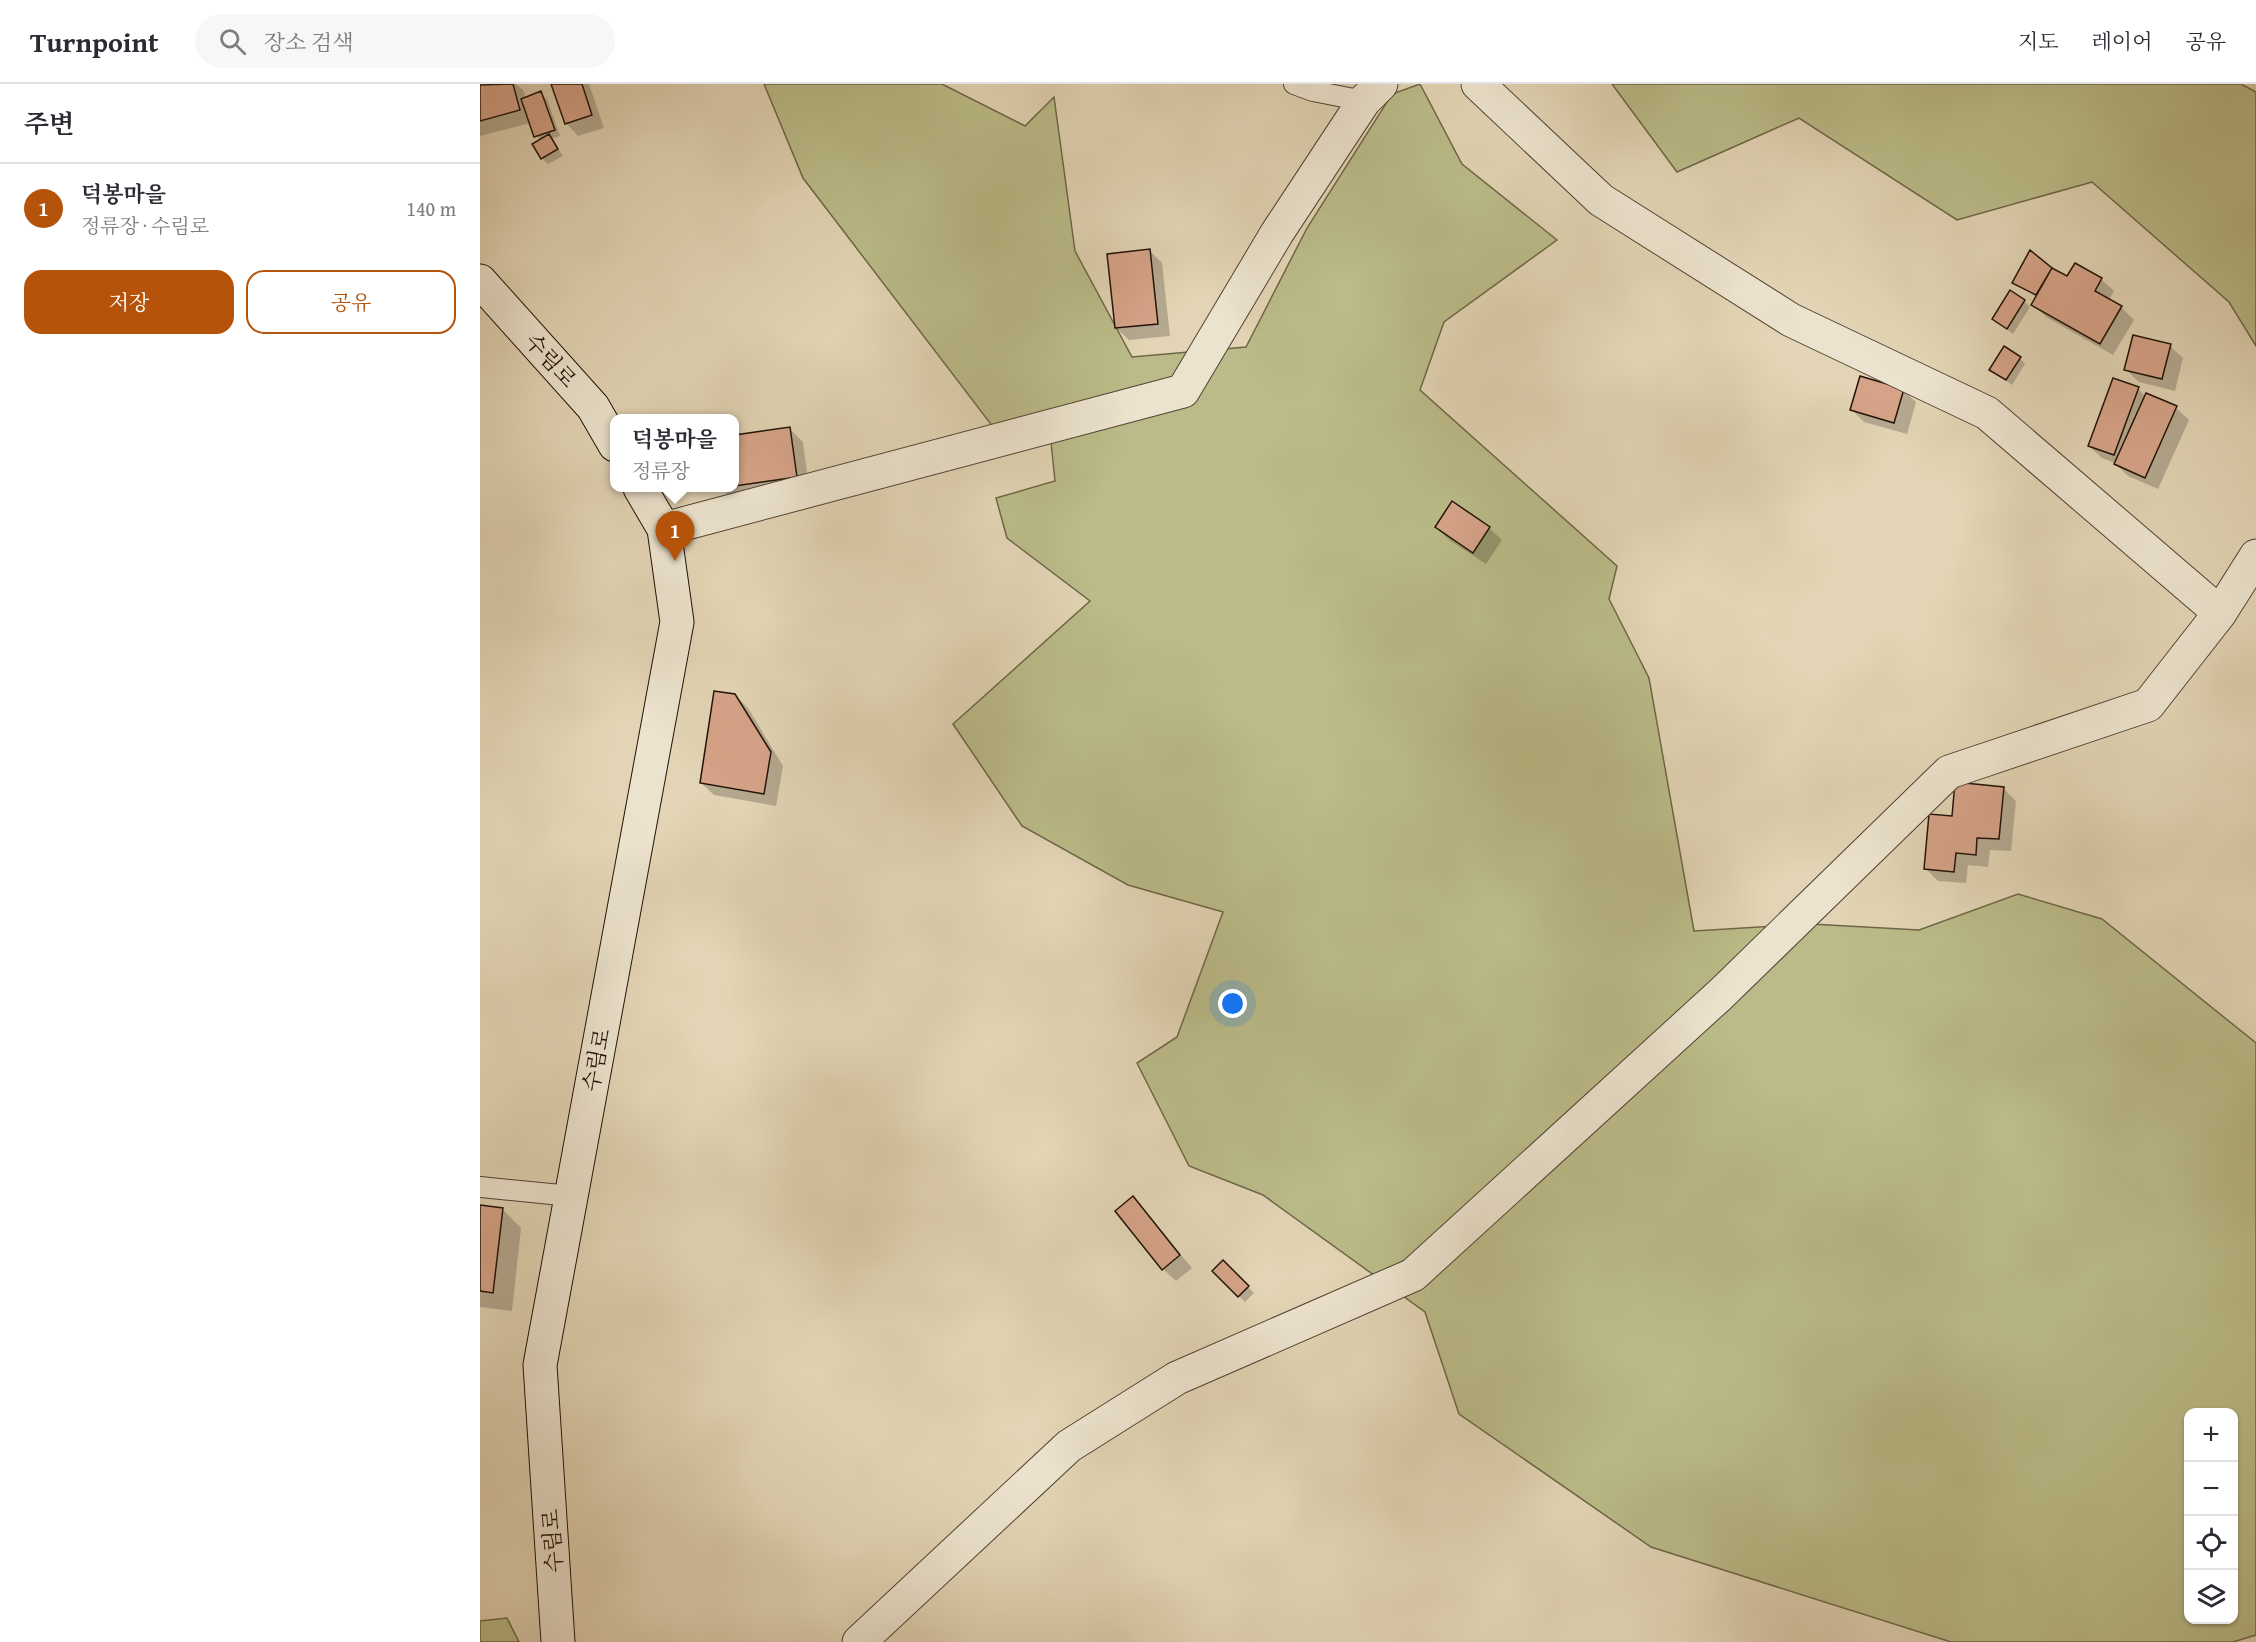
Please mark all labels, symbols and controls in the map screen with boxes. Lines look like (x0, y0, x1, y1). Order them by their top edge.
search box (195, 14, 615, 68)
text: Turnpoint (30, 21, 159, 62)
icon: search (216, 25, 249, 58)
text: 장소 검색 (264, 26, 354, 58)
text: 지도 (2018, 26, 2059, 57)
text: 레이어 (2092, 26, 2152, 57)
text: 공유 (2185, 26, 2226, 57)
text: 주변 (24, 104, 74, 143)
text: 덕봉마을 (81, 178, 166, 210)
text: 1 (38, 194, 49, 223)
text: 140 m (406, 194, 456, 223)
text: 정류장 · 수림로 (81, 211, 209, 240)
button: 저장 (24, 270, 234, 334)
button: 공유 (246, 270, 456, 334)
street label: 수림로 (518, 326, 584, 394)
popup (610, 414, 739, 492)
text: 덕봉마을 (632, 423, 717, 455)
text: 정류장 (632, 456, 690, 485)
pin: 1 (656, 512, 694, 561)
your location (1218, 989, 1247, 1018)
street label: 수림로 (574, 1026, 618, 1094)
map controls (2184, 1408, 2238, 1624)
button: + (2184, 1408, 2238, 1462)
button: − (2184, 1462, 2238, 1516)
street label: 수림로 (534, 1508, 570, 1574)
button: locate (2184, 1516, 2238, 1570)
button: layers (2184, 1570, 2238, 1624)

